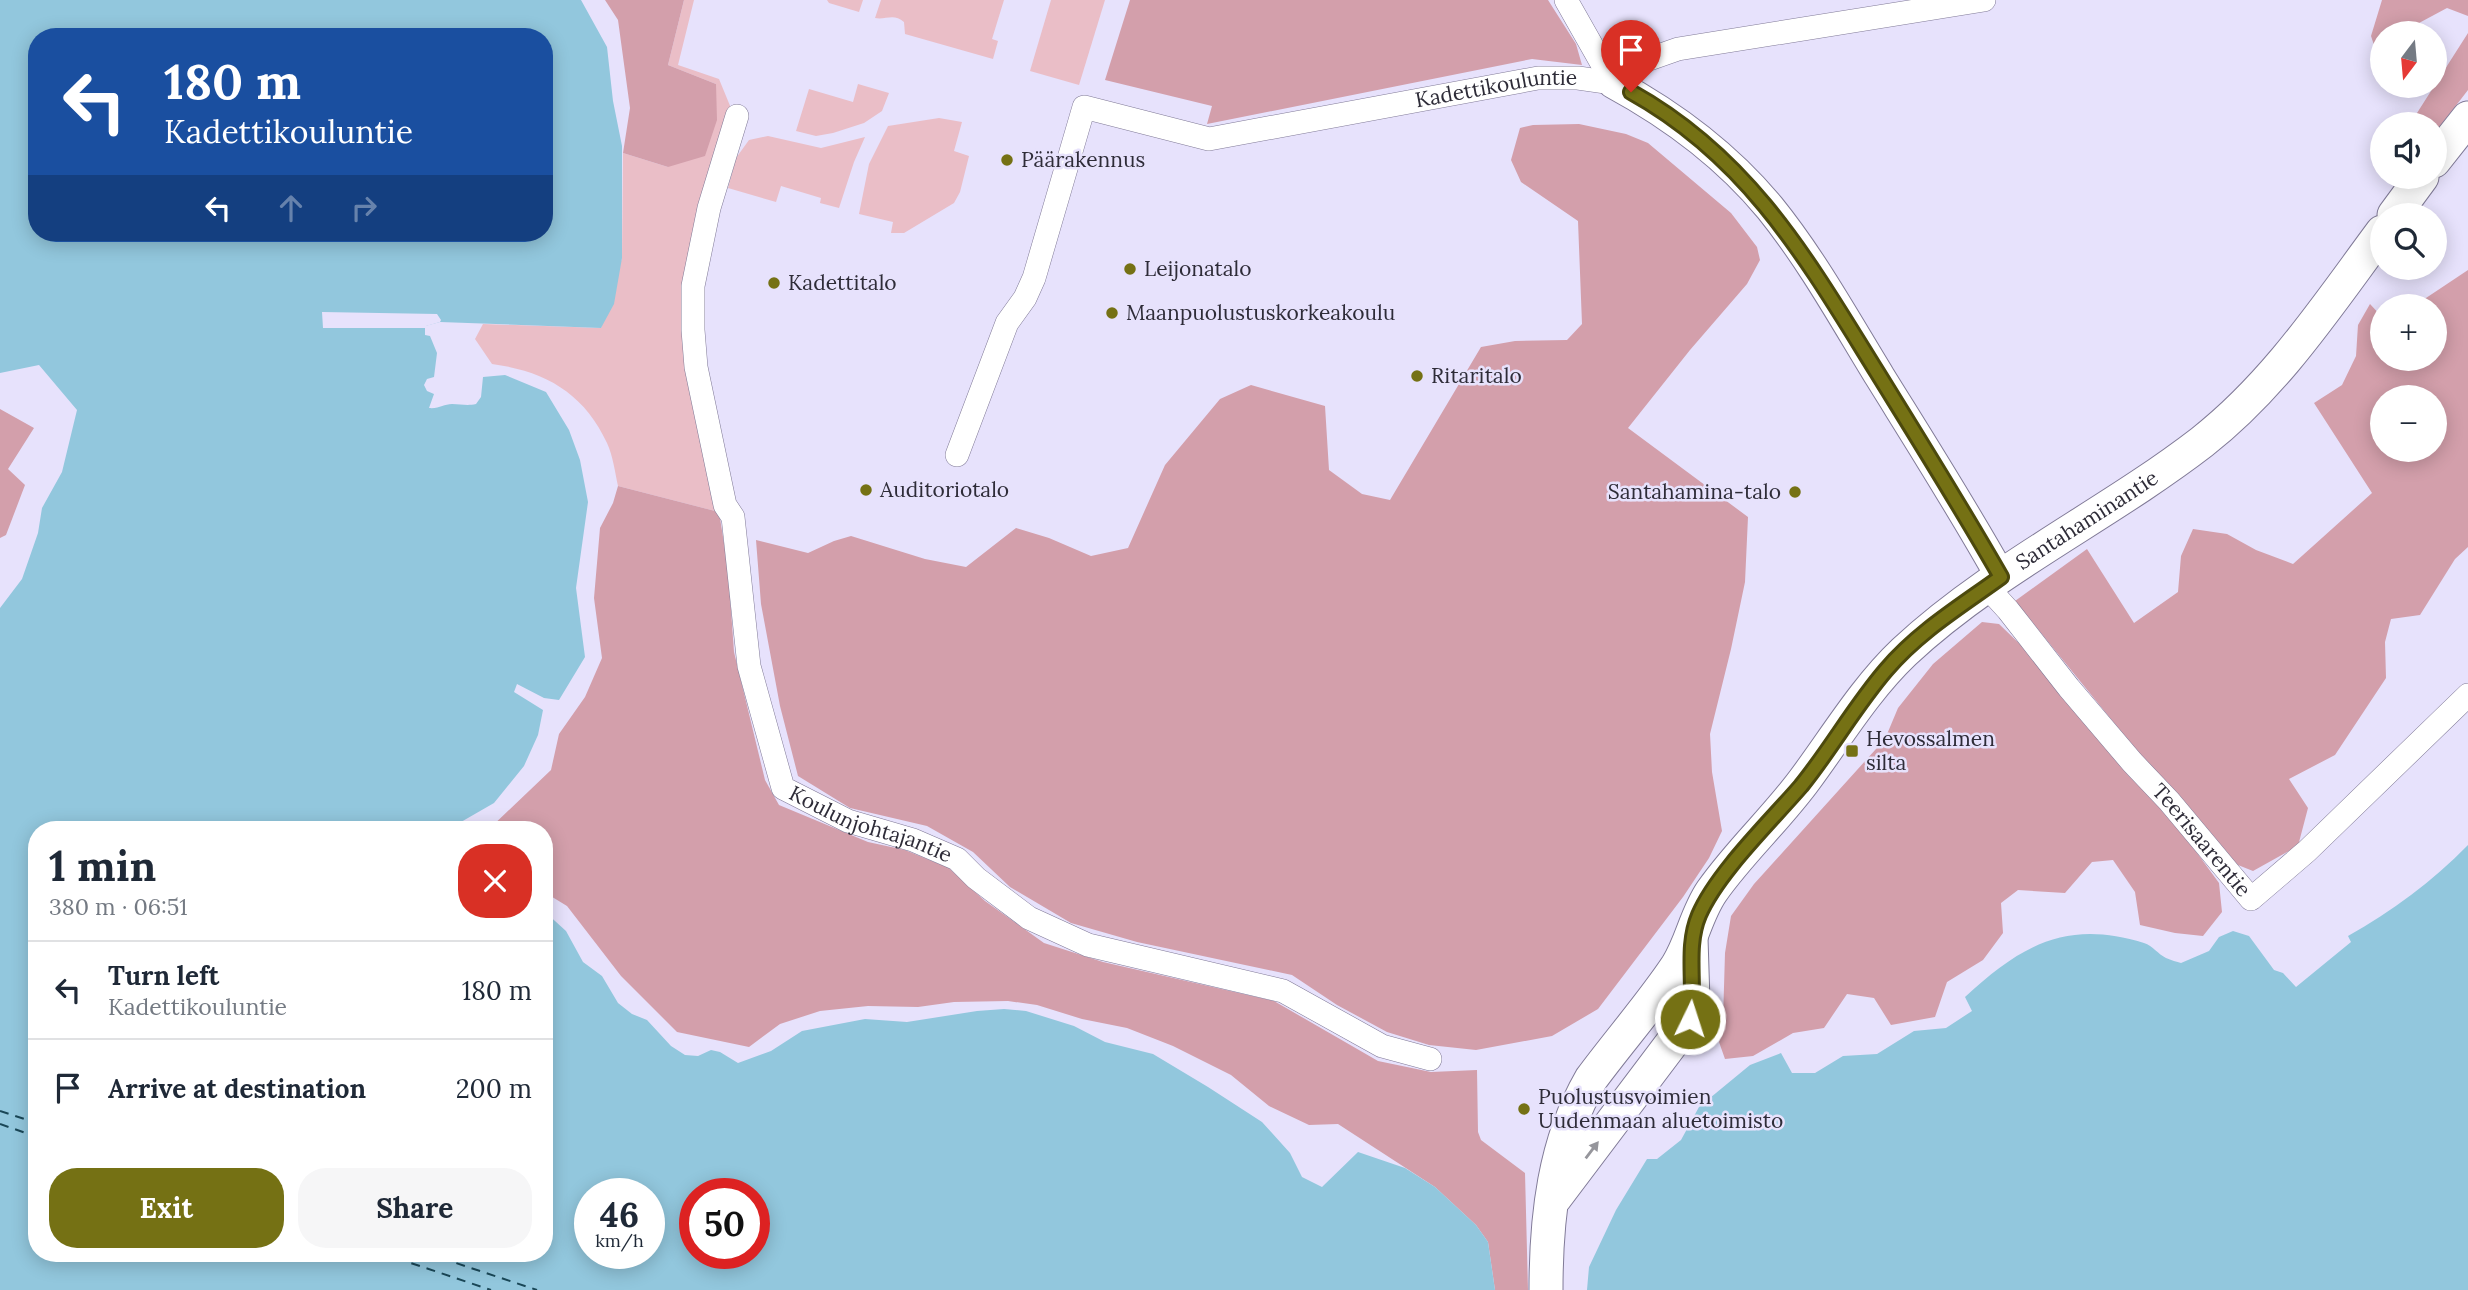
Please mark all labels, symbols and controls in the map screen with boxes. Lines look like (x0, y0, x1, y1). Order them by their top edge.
pin (1601, 20, 1661, 92)
north arrow (2370, 21, 2446, 98)
map controls (2370, 21, 2447, 462)
icon: arrive (1612, 31, 1650, 69)
text: 180 m (164, 50, 301, 112)
icon: left (49, 56, 140, 147)
street label: Kadettikouluntie (1413, 64, 1577, 113)
text: Kadettikouluntie (164, 111, 413, 152)
button: sound (2370, 112, 2447, 189)
place label: Päärakennus (1021, 146, 1145, 173)
marker: Päärakennus (999, 152, 1015, 168)
icon: left (199, 189, 237, 227)
icon: ahead (272, 189, 310, 227)
icon: right (345, 189, 383, 227)
button: search (2370, 203, 2447, 280)
place label: Leijonatalo (1144, 255, 1252, 282)
marker: Leijonatalo (1122, 261, 1138, 277)
place label: Kadettitalo (788, 269, 897, 296)
marker: Kadettitalo (766, 275, 782, 291)
button: + (2370, 294, 2447, 371)
place label: Maanpuolustuskorkeakoulu (1126, 299, 1395, 326)
marker: Maanpuolustuskorkeakoulu (1104, 305, 1120, 321)
place label: Ritaritalo (1431, 362, 1522, 389)
marker: Ritaritalo (1409, 368, 1425, 384)
button: − (2370, 385, 2447, 462)
street label: Santahaminantie (2010, 464, 2163, 575)
place label: Auditoriotalo (879, 476, 1009, 503)
place label: Santahamina-talo (1608, 478, 1781, 505)
marker: Auditoriotalo (858, 482, 874, 498)
marker: Santahamina-talo (1787, 484, 1803, 500)
place label: Hevossalmen silta (1866, 725, 1995, 776)
marker: Hevossalmen silta (1844, 743, 1860, 759)
street label: Teerisaarentie (2146, 778, 2257, 902)
street label: Koulunjohtajantie (785, 779, 956, 868)
text: 1 min (49, 839, 156, 893)
button: close (458, 844, 532, 918)
text: 380 m · 06:51 (49, 892, 188, 921)
text: Turn left (108, 959, 219, 992)
icon: left (49, 971, 87, 1009)
text: 180 m (462, 974, 532, 1007)
position arrow (1653, 982, 1727, 1056)
text: Kadettikouluntie (108, 992, 287, 1021)
icon: arrive (49, 1069, 87, 1107)
text: Arrive at destination (108, 1072, 366, 1105)
text: 200 m (456, 1072, 532, 1105)
place label: Puolustusvoimien Uudenmaan aluetoimisto (1538, 1083, 1783, 1134)
marker: Puolustusvoimien Uudenmaan aluetoimisto (1516, 1101, 1532, 1117)
one-way arrow (1584, 1142, 1599, 1160)
button: Exit (49, 1168, 284, 1248)
button: Share (298, 1168, 532, 1248)
speed limit sign: 50 (679, 1178, 770, 1269)
text: 46 (600, 1192, 639, 1237)
text: km/h (595, 1229, 644, 1252)

